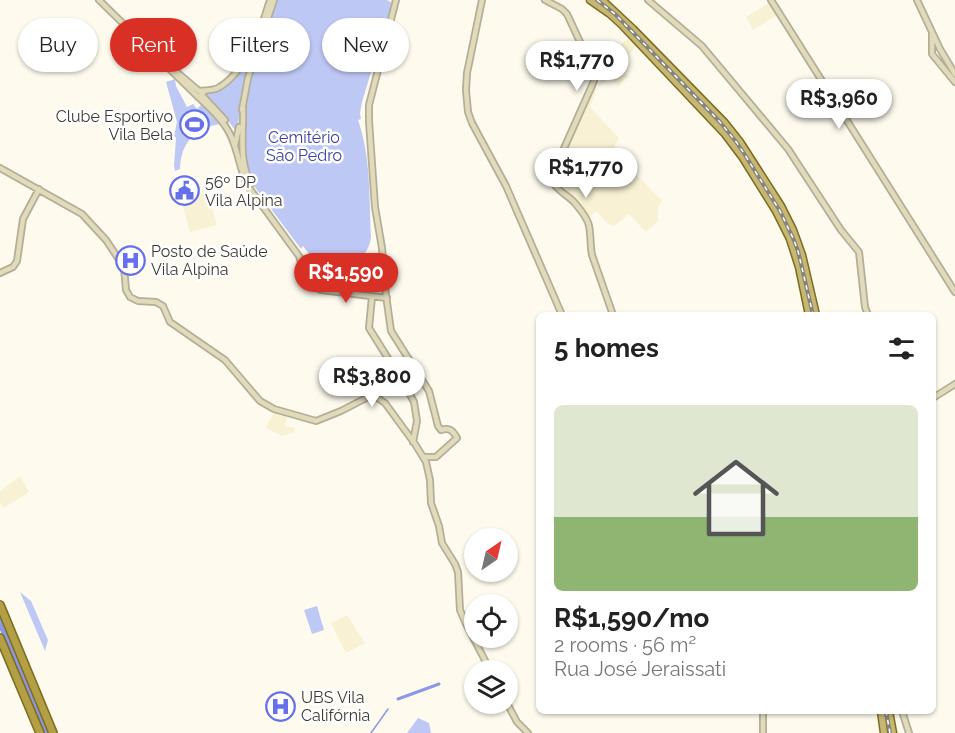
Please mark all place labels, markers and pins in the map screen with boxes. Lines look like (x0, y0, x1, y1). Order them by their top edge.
pin: R$1,770 (522, 41, 632, 92)
pin: R$3,960 (784, 79, 894, 130)
place label: Clube Esportivo Vila Bela (56, 107, 173, 144)
sports icon: Clube Esportivo Vila Bela (178, 109, 210, 141)
pin: R$1,770 (531, 148, 641, 199)
place label: 56º DP Vila Alpina (205, 173, 283, 210)
public building icon: 56º DP Vila Alpina (168, 175, 200, 207)
place label: Posto de Saúde Vila Alpina (151, 242, 268, 279)
hospital icon: Posto de Saúde Vila Alpina (114, 244, 146, 276)
pin: R$1,590 (291, 253, 401, 304)
pin: R$3,800 (317, 357, 427, 408)
place label: UBS Vila Califórnia (301, 688, 370, 725)
hospital icon: UBS Vila Califórnia (264, 690, 296, 722)

